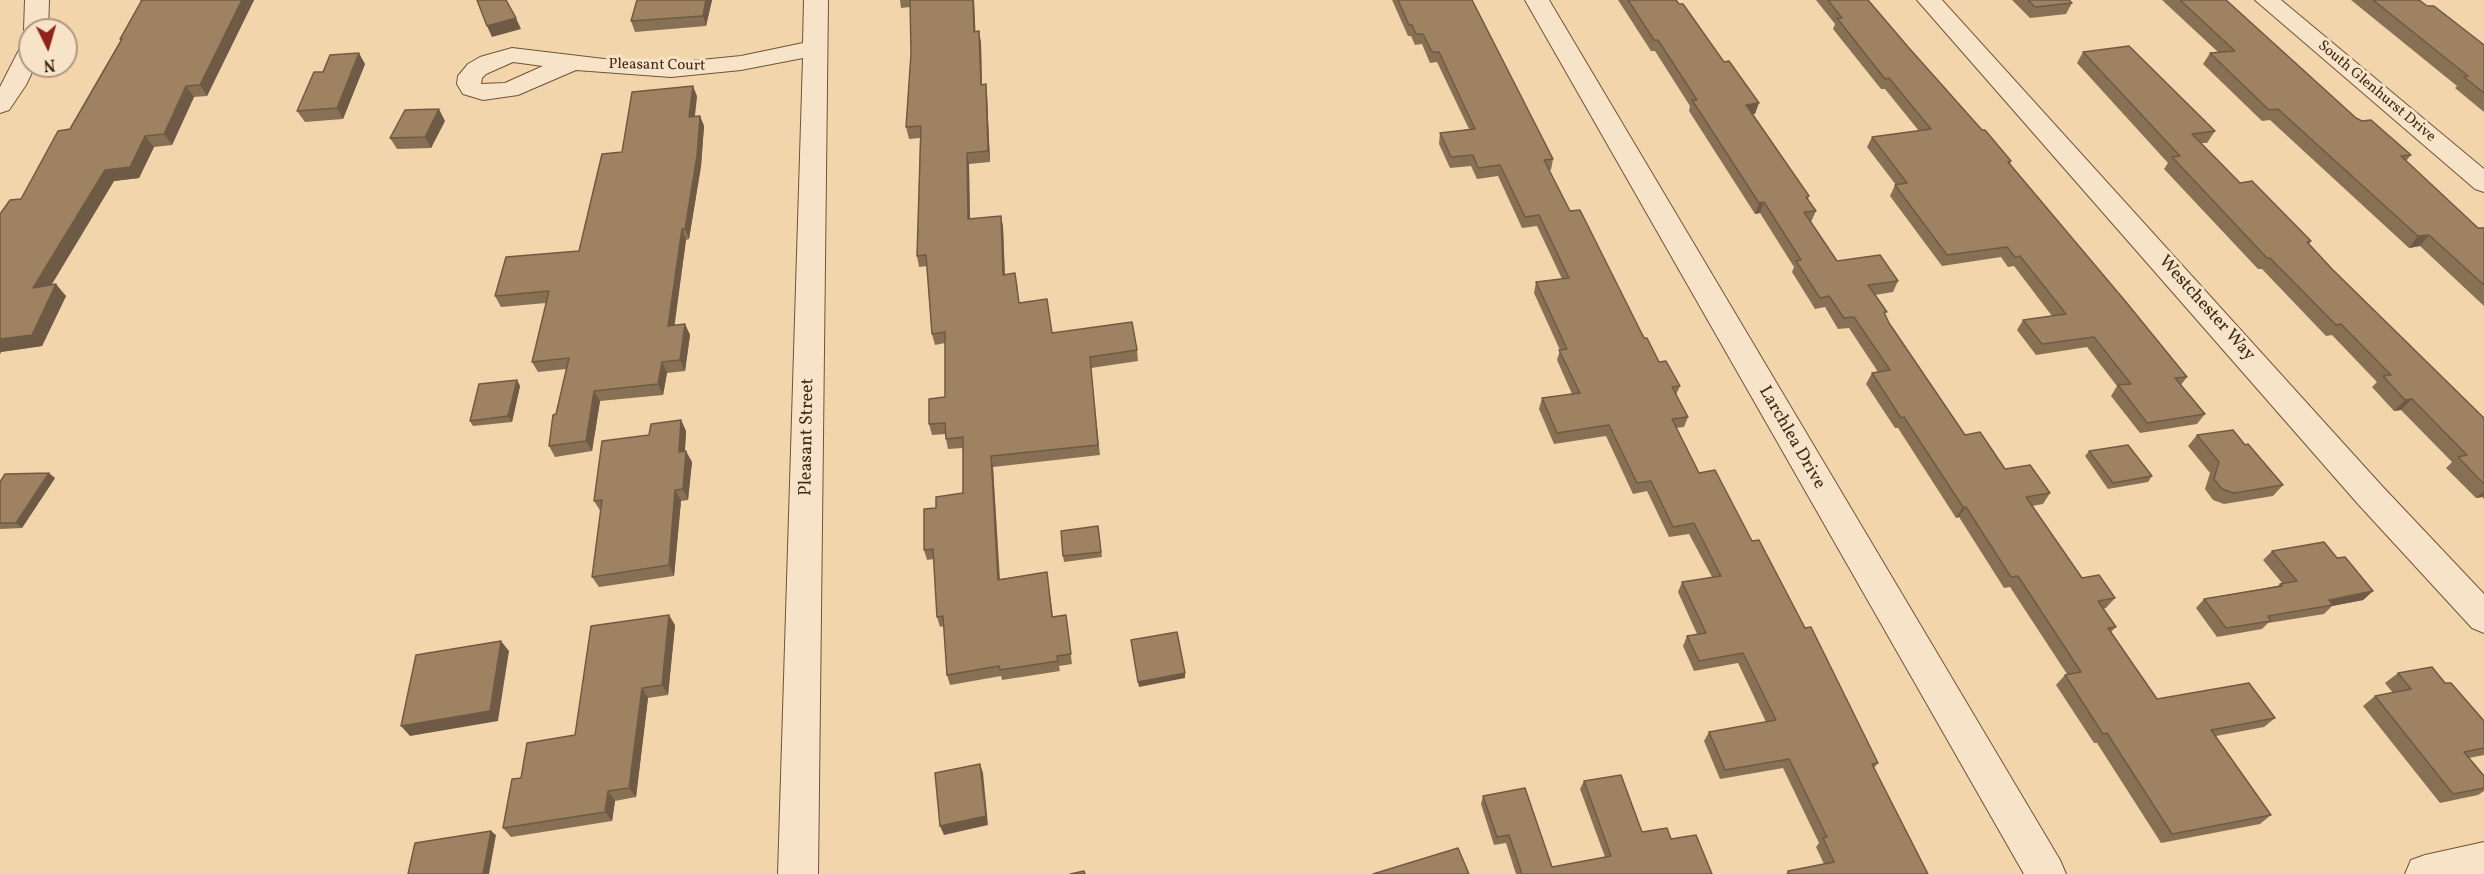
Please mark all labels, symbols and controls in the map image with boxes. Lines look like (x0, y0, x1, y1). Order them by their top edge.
north arrow (18, 18, 78, 78)
street label: South Glenhurst Drive (2313, 37, 2439, 147)
text: N (43, 52, 56, 75)
street label: Pleasant Court (609, 56, 705, 76)
street label: Westchester Way (2153, 252, 2259, 366)
street label: Pleasant Street (796, 378, 820, 496)
street label: Larchlea Drive (1753, 383, 1829, 493)

